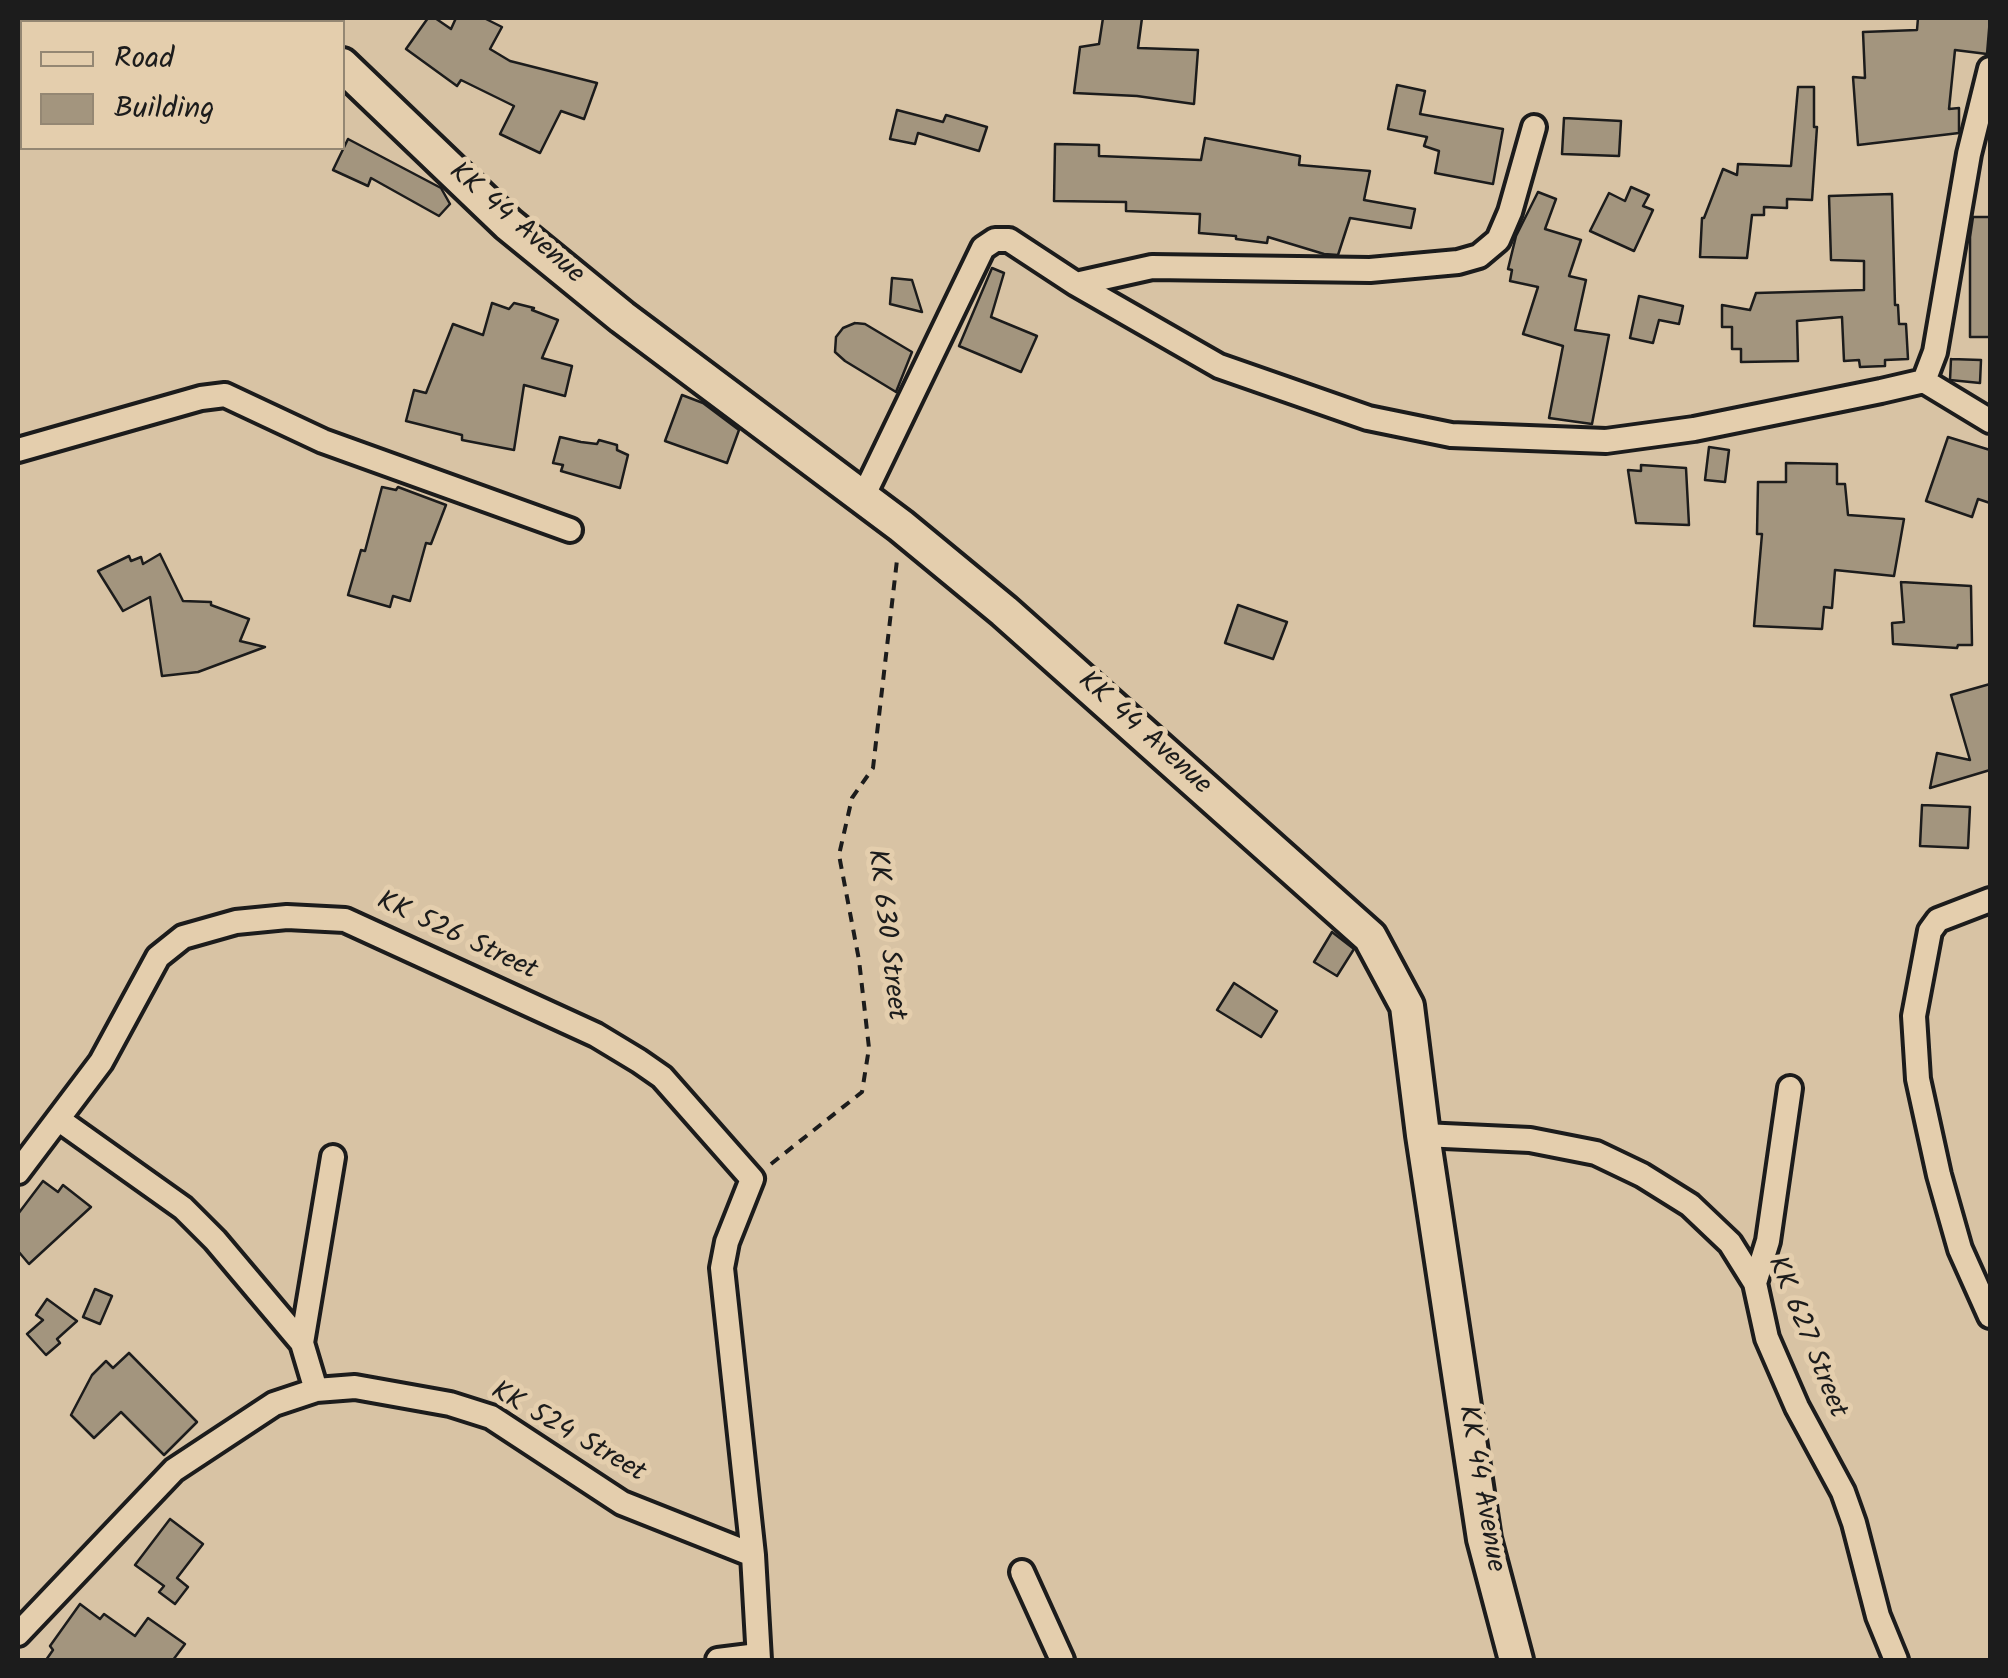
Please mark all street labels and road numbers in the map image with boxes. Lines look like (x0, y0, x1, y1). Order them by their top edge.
street label: KK 44 Avenue (440, 157, 590, 293)
street label: KK 44 Avenue (1069, 666, 1217, 804)
street label: KK 630 Street (857, 848, 911, 1022)
street label: KK 526 Street (370, 886, 542, 990)
street label: KK 627 Street (1757, 1252, 1853, 1424)
street label: KK 524 Street (484, 1376, 650, 1492)
street label: KK 44 Avenue (1448, 1403, 1510, 1575)

